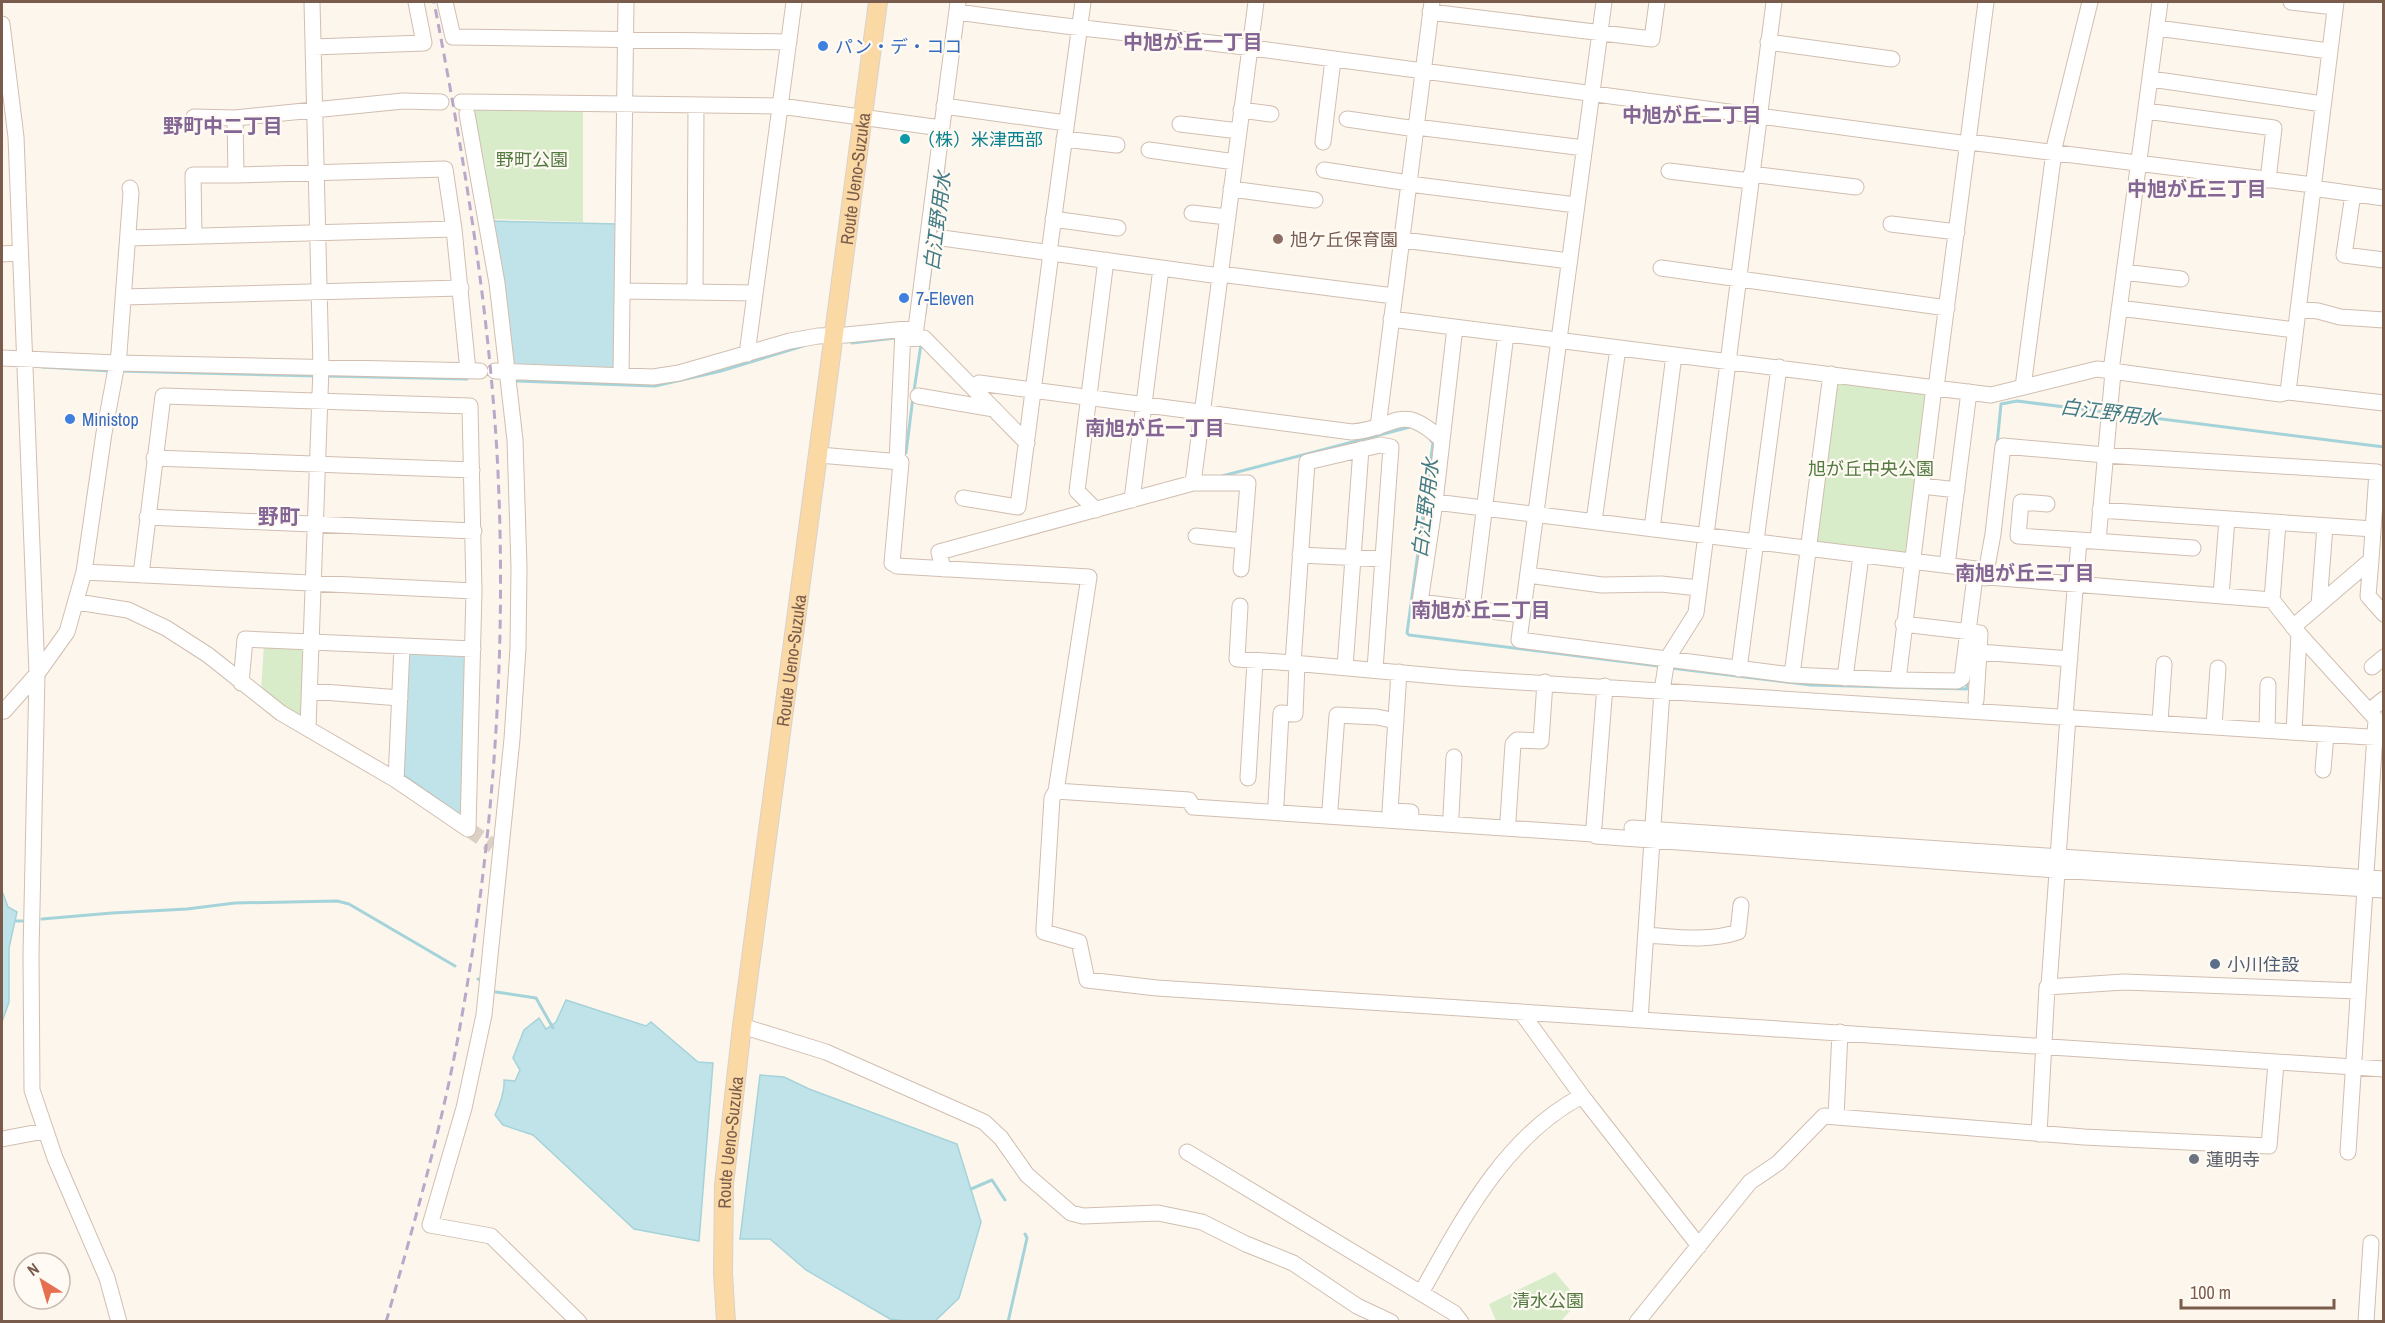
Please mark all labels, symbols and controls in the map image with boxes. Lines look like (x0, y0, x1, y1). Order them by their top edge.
district label: 中旭が丘一丁目 (1123, 28, 1263, 55)
place label: パン・デ・ココ (835, 34, 962, 59)
marker: パン・デ・ココ (816, 39, 830, 53)
district label: 中旭が丘二丁目 (1622, 101, 1762, 128)
street label: Route Ueno-Suzuka (833, 111, 876, 246)
district label: 野町中二丁目 (163, 112, 283, 139)
place label: （株）米津西部 (917, 127, 1043, 152)
marker: （株）米津西部 (898, 132, 912, 146)
park label: 野町公園 (496, 147, 568, 172)
water label: 白江野用水 (918, 168, 957, 272)
district label: 中旭が丘三丁目 (2127, 175, 2267, 202)
place label: 旭ケ丘保育園 (1290, 227, 1398, 252)
marker: 旭ケ丘保育園 (1271, 232, 1285, 246)
place label: 7-Eleven (916, 286, 974, 311)
marker: 7-Eleven (897, 291, 911, 305)
water label: 白江野用水 (2059, 393, 2163, 432)
place label: Ministop (82, 407, 139, 432)
marker: Ministop (63, 412, 77, 426)
district label: 南旭が丘一丁目 (1085, 414, 1225, 441)
water label: 白江野用水 (1406, 455, 1445, 559)
park label: 旭が丘中央公園 (1808, 456, 1934, 481)
district label: 野町 (258, 502, 300, 531)
district label: 南旭が丘三丁目 (1955, 559, 2095, 586)
street label: Route Ueno-Suzuka (769, 593, 812, 728)
district label: 南旭が丘二丁目 (1411, 596, 1551, 623)
place label: 小川住設 (2227, 952, 2299, 977)
marker: 小川住設 (2208, 957, 2222, 971)
street label: Route Ueno-Suzuka (711, 1075, 749, 1209)
place label: 蓮明寺 (2206, 1147, 2260, 1172)
marker: 蓮明寺 (2187, 1152, 2201, 1166)
north arrow (12, 1251, 72, 1311)
text: N (23, 1257, 43, 1281)
scale bar (2181, 1272, 2334, 1310)
text: 100 m (2190, 1280, 2231, 1305)
park label: 清水公園 (1512, 1288, 1584, 1313)

